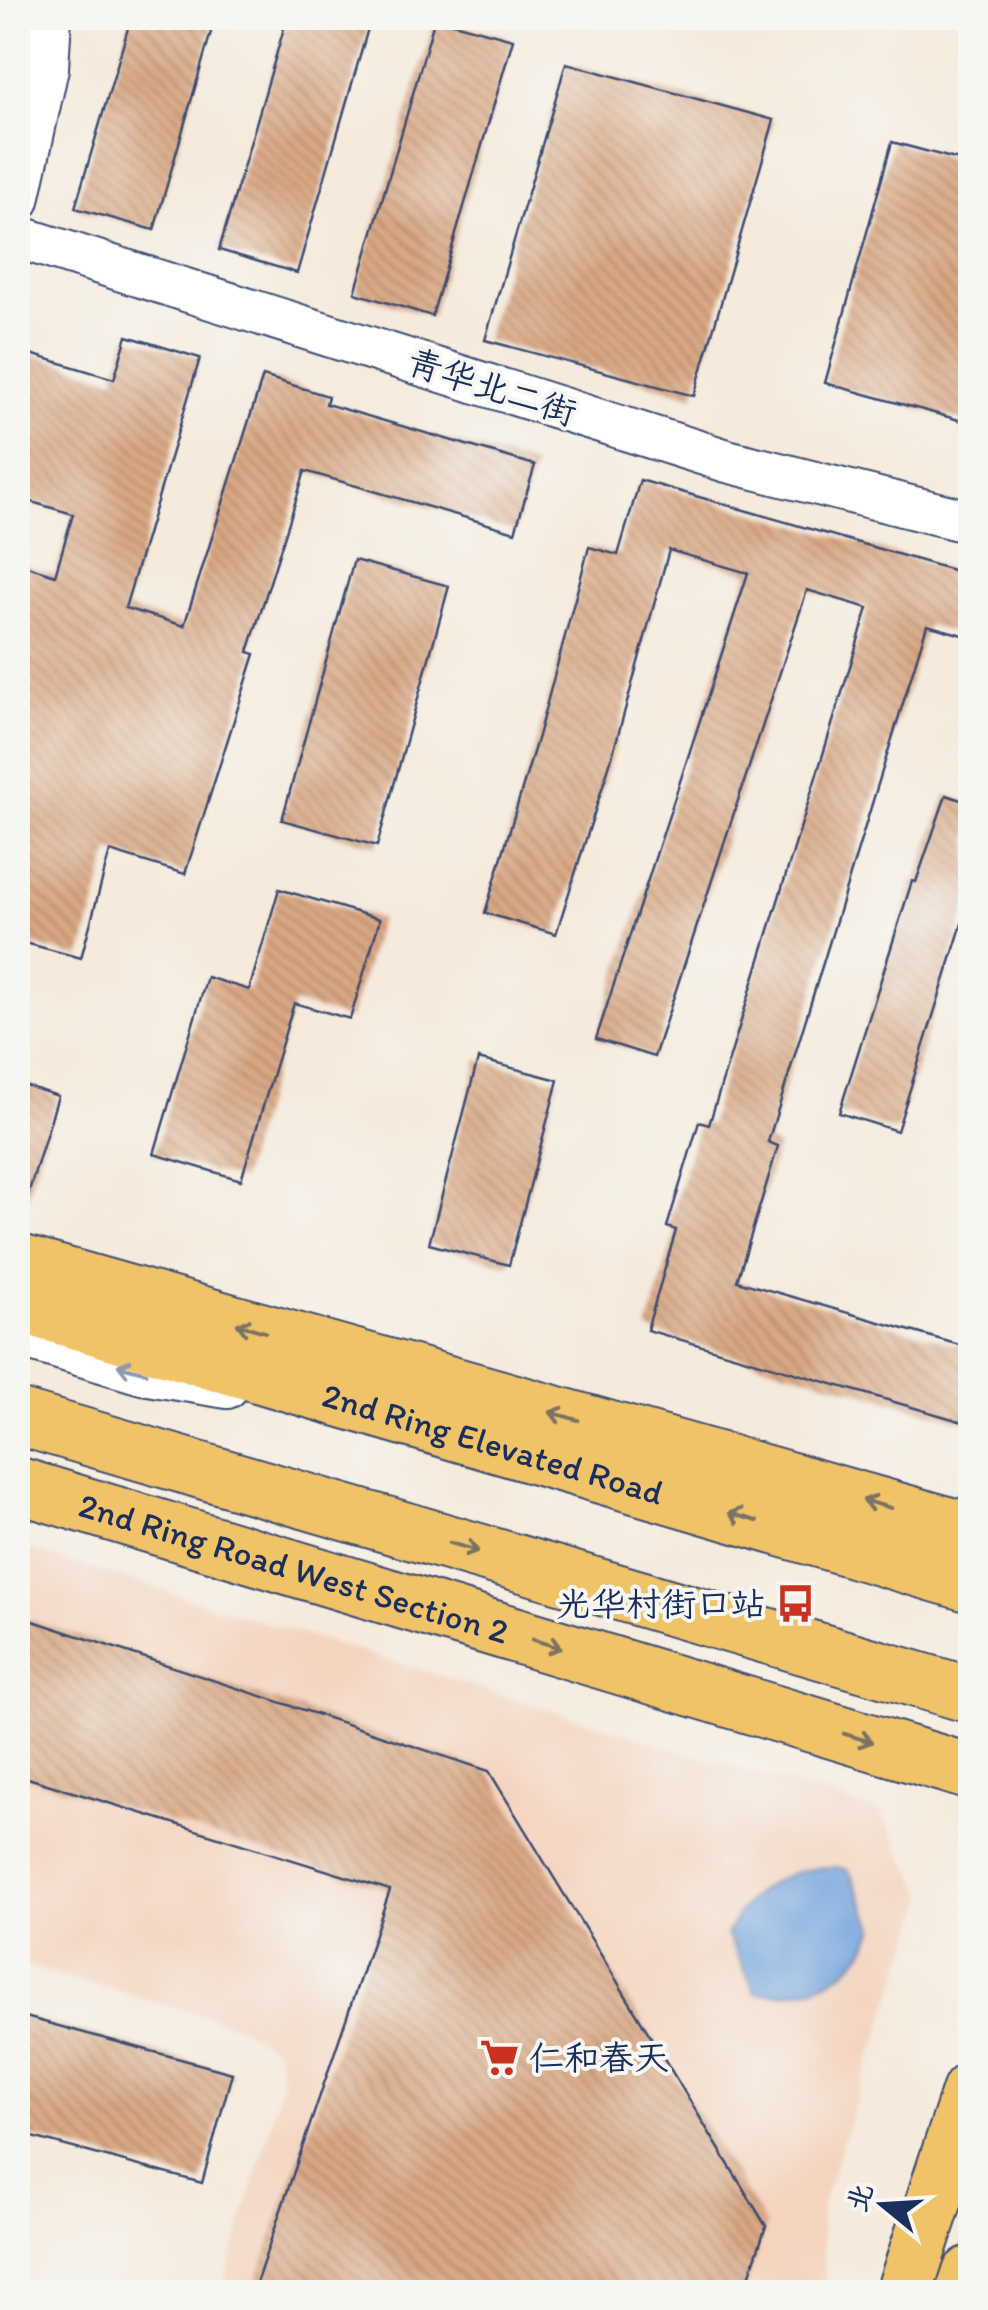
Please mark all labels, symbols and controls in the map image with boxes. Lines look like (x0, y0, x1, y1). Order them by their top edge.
street label: 青华北二街 (402, 340, 582, 434)
one-way arrow (236, 1318, 267, 1336)
one-way arrow (117, 1359, 148, 1378)
street label: 2nd Ring Elevated Road (317, 1374, 668, 1514)
one-way arrow (549, 1406, 580, 1424)
street label: 2nd Ring Road West Section 2 (74, 1484, 514, 1653)
one-way arrow (862, 1494, 893, 1513)
one-way arrow (727, 1507, 759, 1525)
one-way arrow (448, 1539, 479, 1558)
place label: 光华村街口站 (556, 1583, 766, 1625)
bus stop icon: 光华村街口站 (775, 1583, 817, 1625)
one-way arrow (530, 1636, 562, 1654)
one-way arrow (842, 1730, 873, 1748)
supermarket icon: 仁和春天 (478, 2037, 520, 2079)
place label: 仁和春天 (529, 2037, 669, 2079)
north arrow (833, 2155, 933, 2255)
text: 北 (839, 2179, 880, 2216)

